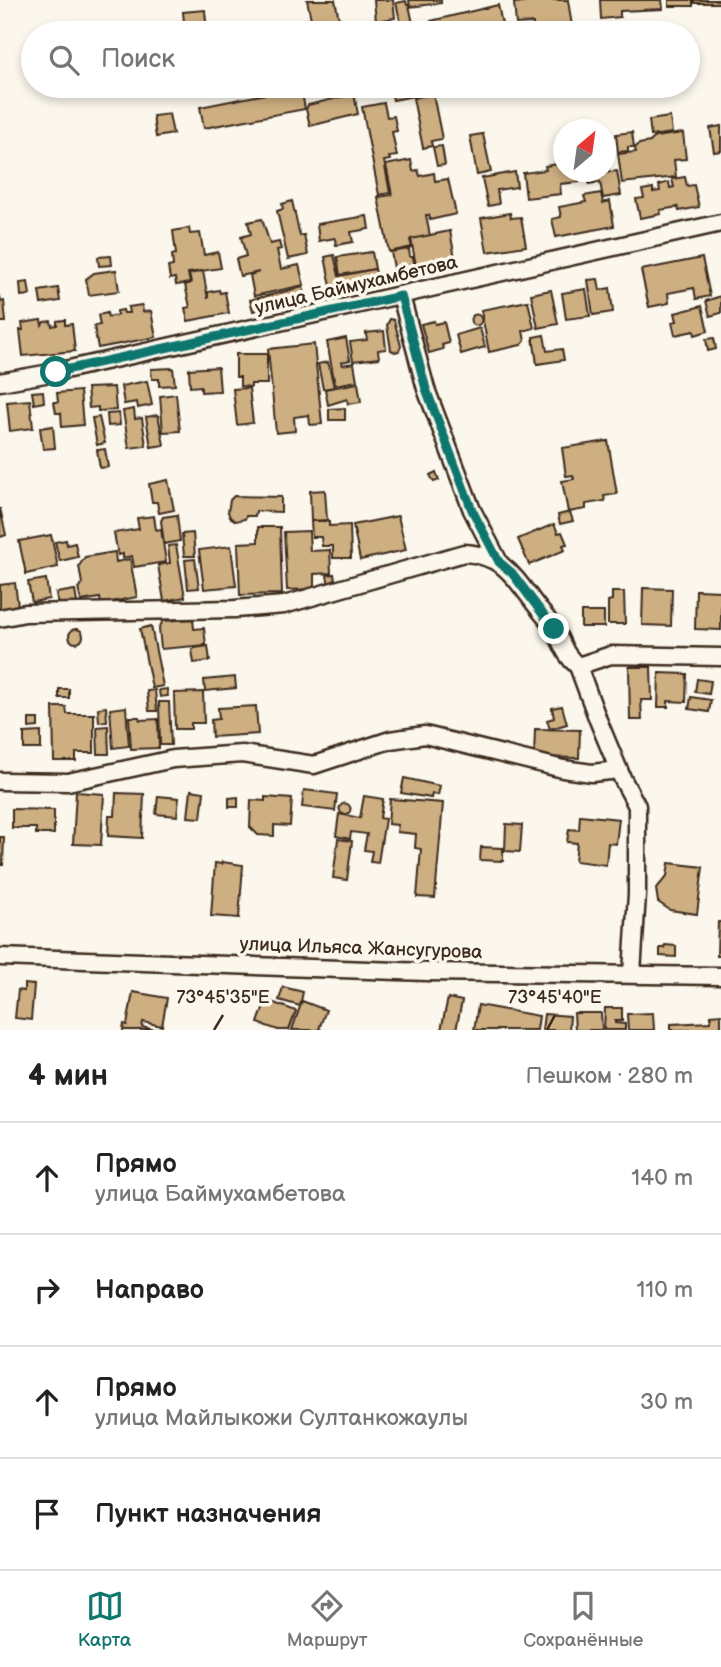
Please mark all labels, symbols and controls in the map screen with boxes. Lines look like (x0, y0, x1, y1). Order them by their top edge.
search box (21, 21, 700, 98)
icon: search (45, 41, 83, 79)
text: Поиск (101, 44, 175, 75)
north arrow (553, 119, 616, 182)
street label: улица Баймухамбетова (253, 251, 460, 320)
route start (40, 356, 71, 387)
route end (538, 613, 569, 644)
street label: улица Ильяса Жансугурова (239, 933, 483, 964)
text: 73°45'35"E (176, 987, 270, 1008)
text: 73°45'40"E (508, 987, 602, 1008)
text: 4 мин (28, 1058, 108, 1094)
text: Пешком · 280 m (525, 1062, 693, 1090)
text: Прямо (95, 1149, 177, 1180)
icon: ahead (28, 1159, 66, 1197)
text: 140 m (631, 1164, 693, 1192)
text: улица Баймухамбетова (95, 1180, 345, 1208)
icon: right (28, 1271, 66, 1309)
text: Направо (95, 1275, 204, 1306)
text: 110 m (636, 1276, 693, 1304)
text: Прямо (95, 1373, 177, 1404)
icon: ahead (28, 1383, 66, 1421)
text: 30 m (640, 1388, 693, 1416)
text: улица Майлыкожи Султанкожаулы (95, 1404, 468, 1432)
icon: arrive (28, 1495, 66, 1533)
text: Пункт назначения (95, 1499, 321, 1530)
tab: Карта (78, 1587, 131, 1652)
tab: Маршрут (287, 1587, 368, 1652)
tab: Сохранённые (523, 1587, 643, 1652)

